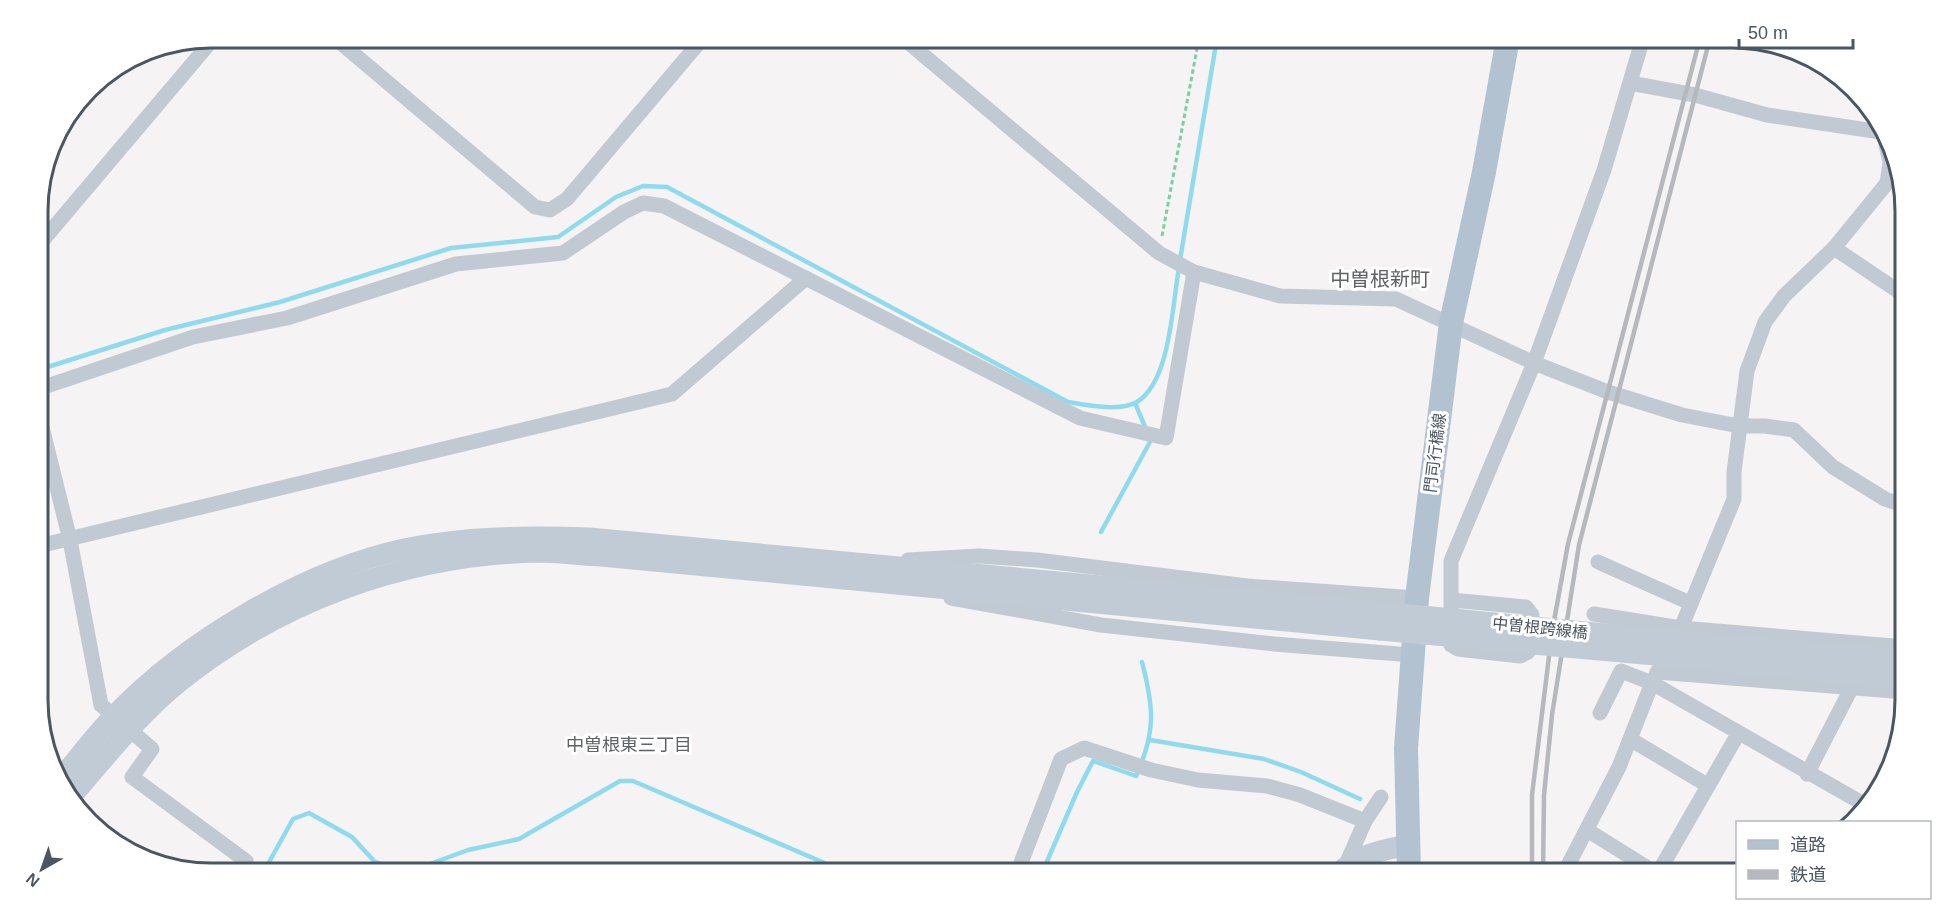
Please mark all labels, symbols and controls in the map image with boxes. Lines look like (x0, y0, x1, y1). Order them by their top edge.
scale bar (1739, 12, 1853, 50)
text: 50 m (1748, 23, 1788, 43)
district label: 中曽根新町 (1330, 268, 1430, 290)
street label: 門司行橋線 (1422, 412, 1448, 494)
street label: 中曽根跨線橋 (1491, 615, 1589, 641)
district label: 中曽根東三丁目 (566, 735, 692, 755)
legend (1736, 821, 1931, 899)
text: 道路 (1790, 835, 1826, 855)
north arrow (12, 839, 72, 899)
text: 鉄道 (1790, 865, 1826, 885)
text: N (23, 870, 43, 890)

